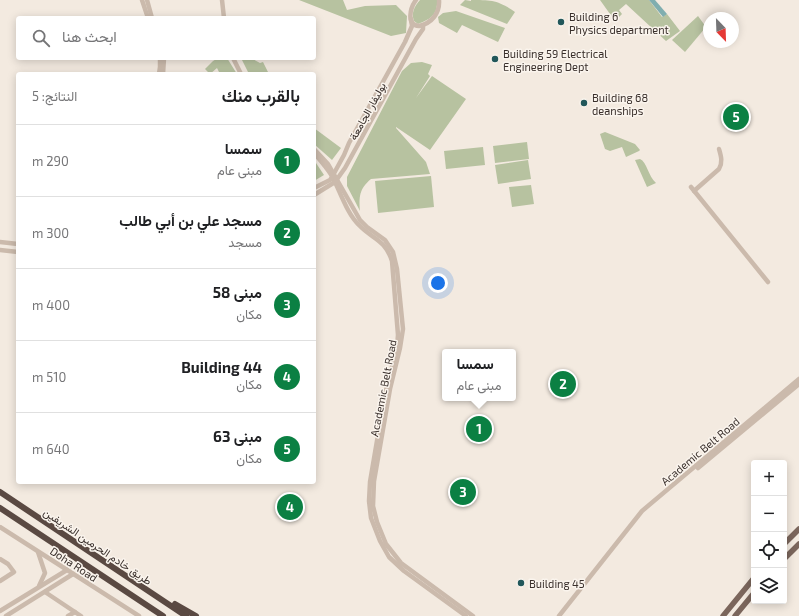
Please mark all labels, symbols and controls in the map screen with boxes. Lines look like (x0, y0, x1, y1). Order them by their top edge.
place label: Building 6 Physics department (569, 10, 669, 36)
north arrow (703, 12, 739, 48)
search box (16, 16, 316, 60)
marker: Building 6 Physics department (556, 17, 566, 27)
icon: search (30, 27, 52, 49)
text: ابحث هنا (62, 27, 117, 45)
place label: Building 59 Electrical Engineering Dept (503, 47, 608, 73)
marker: Building 59 Electrical Engineering Dept (490, 54, 500, 64)
street label: بوليفار الجامعة (346, 80, 389, 143)
text: بالقرب منك (222, 85, 300, 105)
text: النتائج: 5 (32, 88, 77, 104)
place label: Building 68 deanships (592, 91, 648, 117)
marker: Building 68 deanships (579, 98, 589, 108)
pin: 5 (723, 102, 749, 132)
text: سمسا (225, 139, 262, 157)
text: 290 m (32, 153, 69, 169)
text: 1 (284, 153, 290, 169)
text: مبنى عام (217, 162, 262, 178)
text: مسجد علي بن أبي طالب (119, 211, 262, 229)
text: 300 m (32, 225, 69, 241)
text: 2 (283, 225, 291, 241)
text: مسجد (228, 234, 262, 250)
your location (428, 273, 448, 293)
text: مبنى 58 (213, 283, 262, 301)
text: 400 m (32, 297, 70, 313)
text: 3 (283, 297, 291, 313)
text: مكان (236, 306, 262, 322)
street label: Academic Belt Road (367, 338, 399, 438)
popup (442, 349, 516, 401)
text: سمسا (456, 354, 494, 372)
text: Building 44 (181, 358, 262, 376)
text: 510 m (32, 369, 66, 385)
text: 4 (283, 369, 291, 385)
pin: 2 (550, 369, 576, 399)
text: مكان (236, 376, 262, 392)
text: مبنى عام (456, 377, 502, 393)
pin: 1 (466, 414, 492, 444)
street label: Academic Belt Road (658, 414, 742, 488)
text: مبنى 63 (213, 427, 262, 445)
text: 640 m (32, 441, 70, 457)
text: 5 (283, 441, 291, 457)
text: مكان (236, 450, 262, 466)
map controls (751, 460, 787, 604)
button: + (751, 460, 787, 496)
pin: 3 (450, 477, 476, 507)
pin: 4 (277, 492, 303, 522)
button: − (751, 496, 787, 532)
street label: طريق خادم الحرمين الشريفين (40, 505, 155, 589)
button: locate (751, 532, 787, 568)
street label: Doha Road (48, 544, 100, 584)
button: layers (751, 568, 787, 604)
place label: Building 45 (529, 577, 585, 590)
marker: Building 45 (516, 578, 526, 588)

